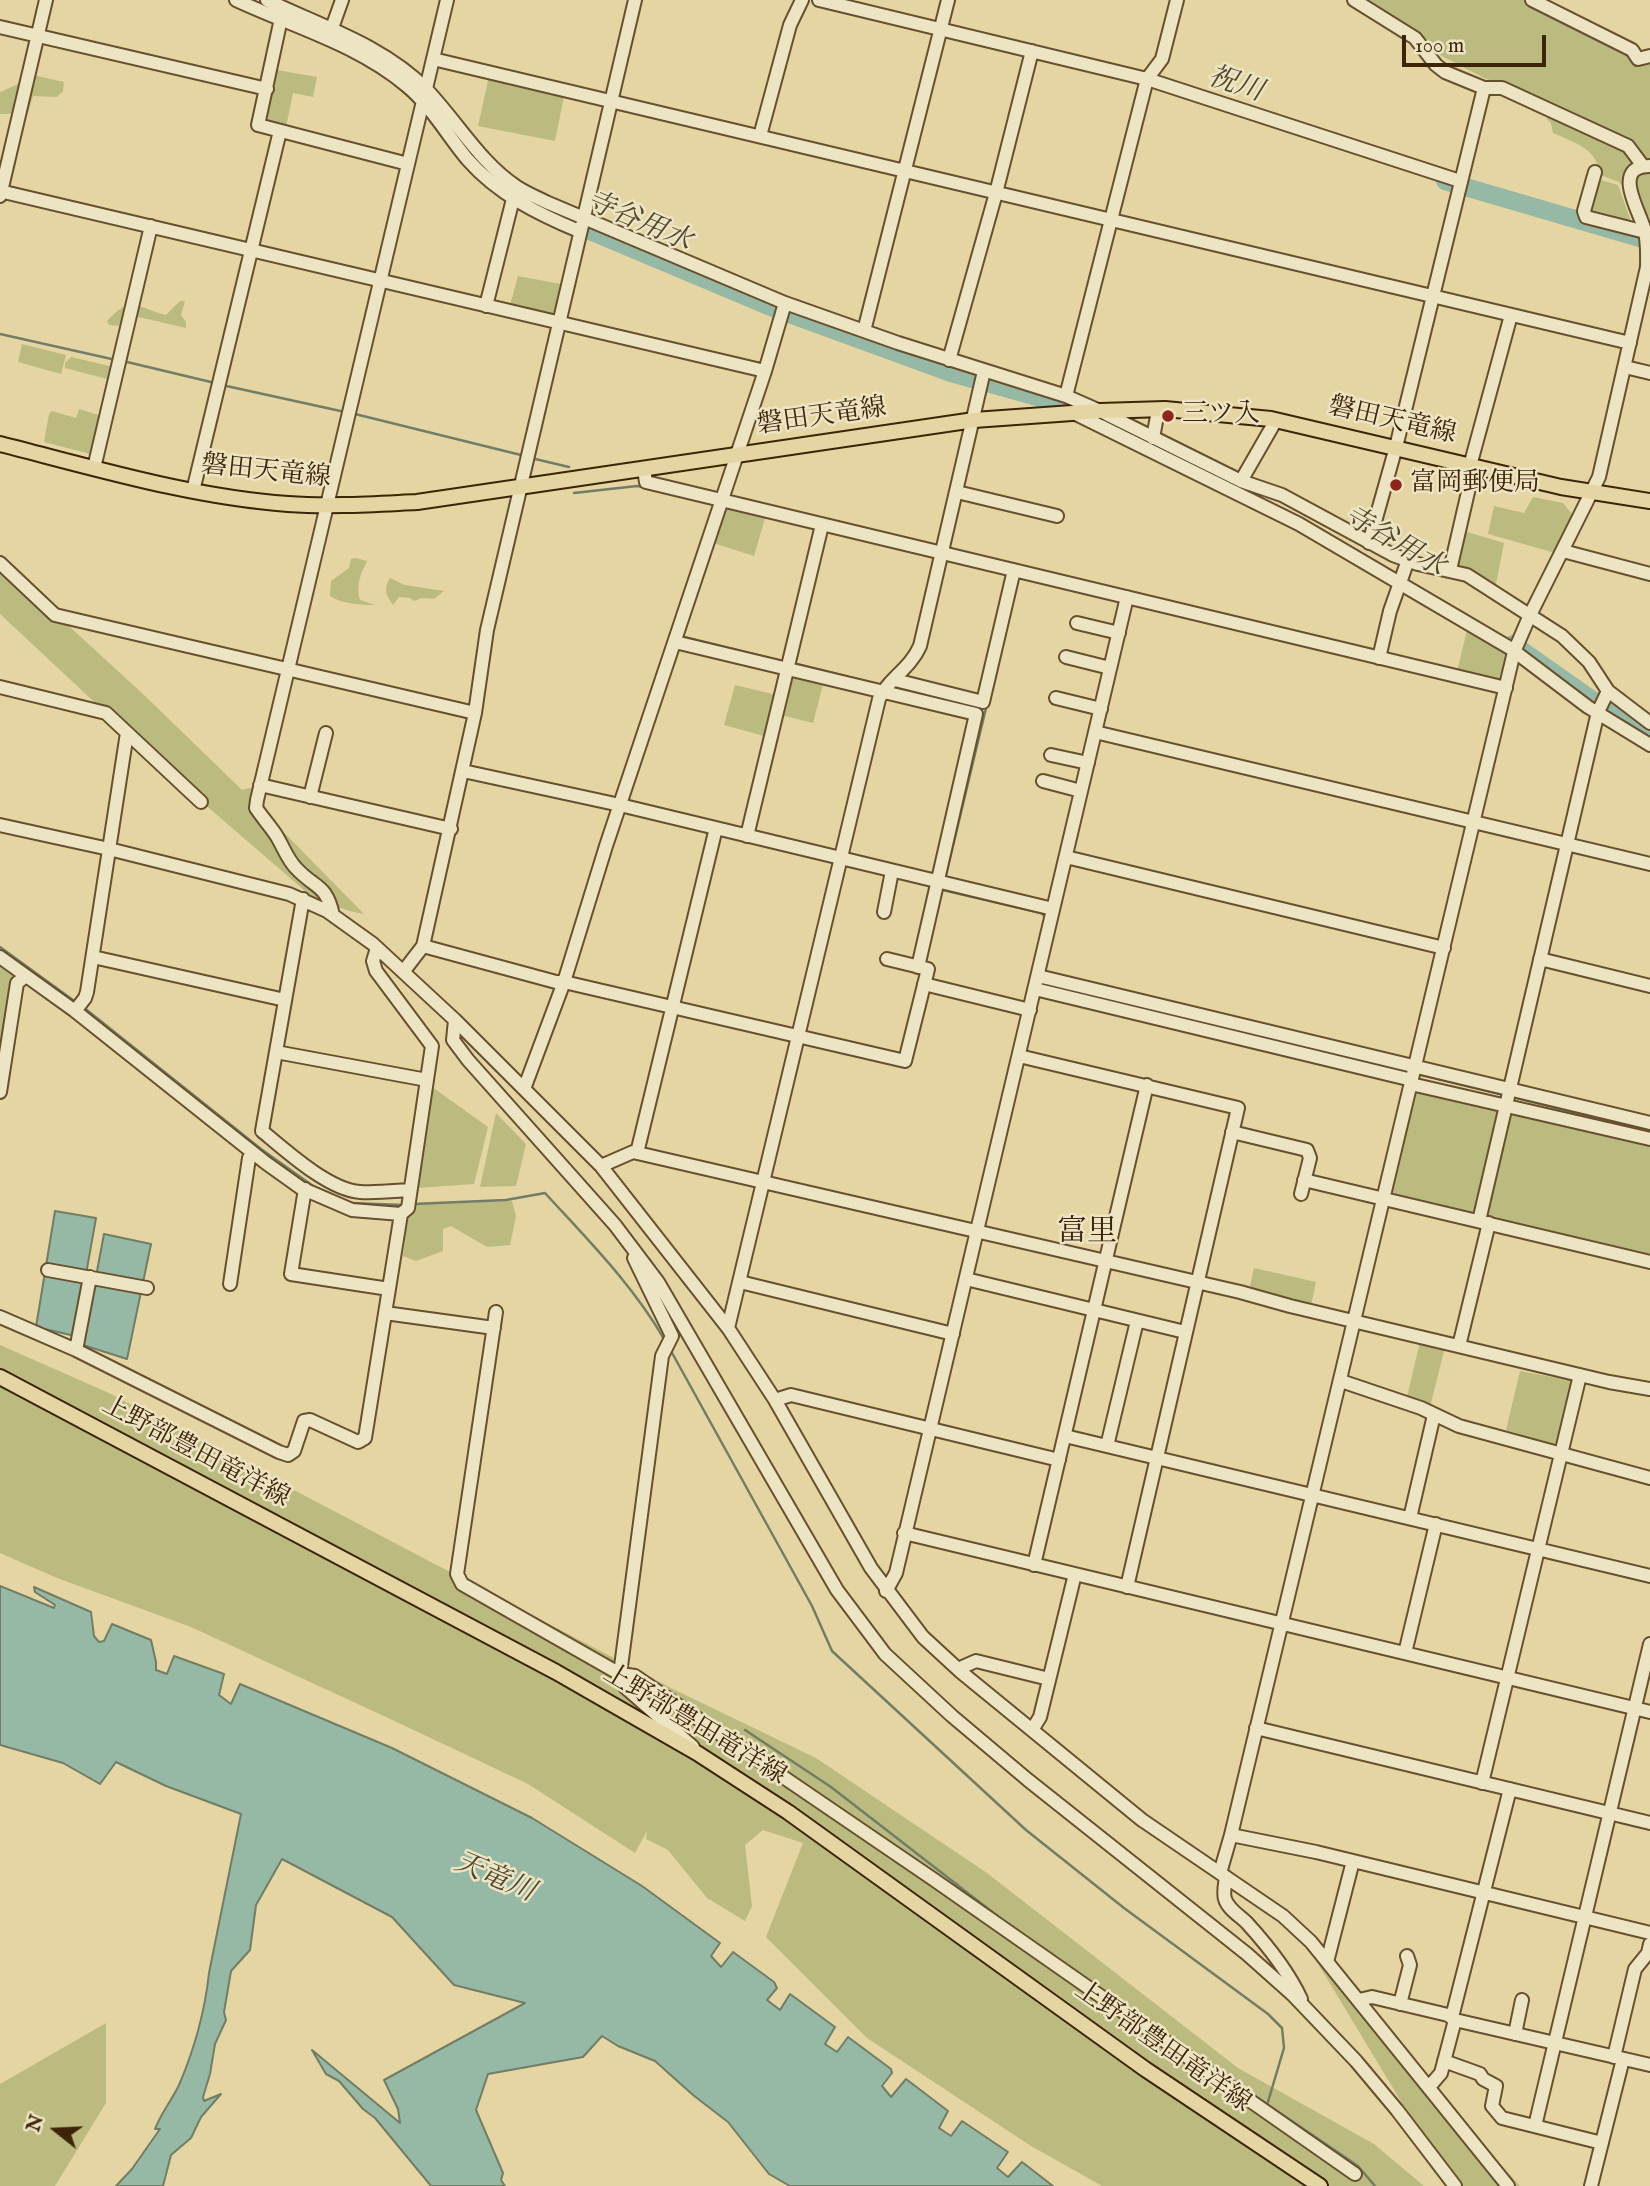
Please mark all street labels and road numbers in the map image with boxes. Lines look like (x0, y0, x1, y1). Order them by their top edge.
street label: 磐田天竜線 (1325, 392, 1459, 452)
street label: 磐田天竜線 (755, 394, 889, 442)
street label: 磐田天竜線 (200, 451, 332, 495)
street label: 上野部豊田竜洋線 (96, 1390, 294, 1516)
street label: 上野部豊田竜洋線 (597, 1659, 791, 1793)
street label: 上野部豊田竜洋線 (1068, 1976, 1256, 2120)

